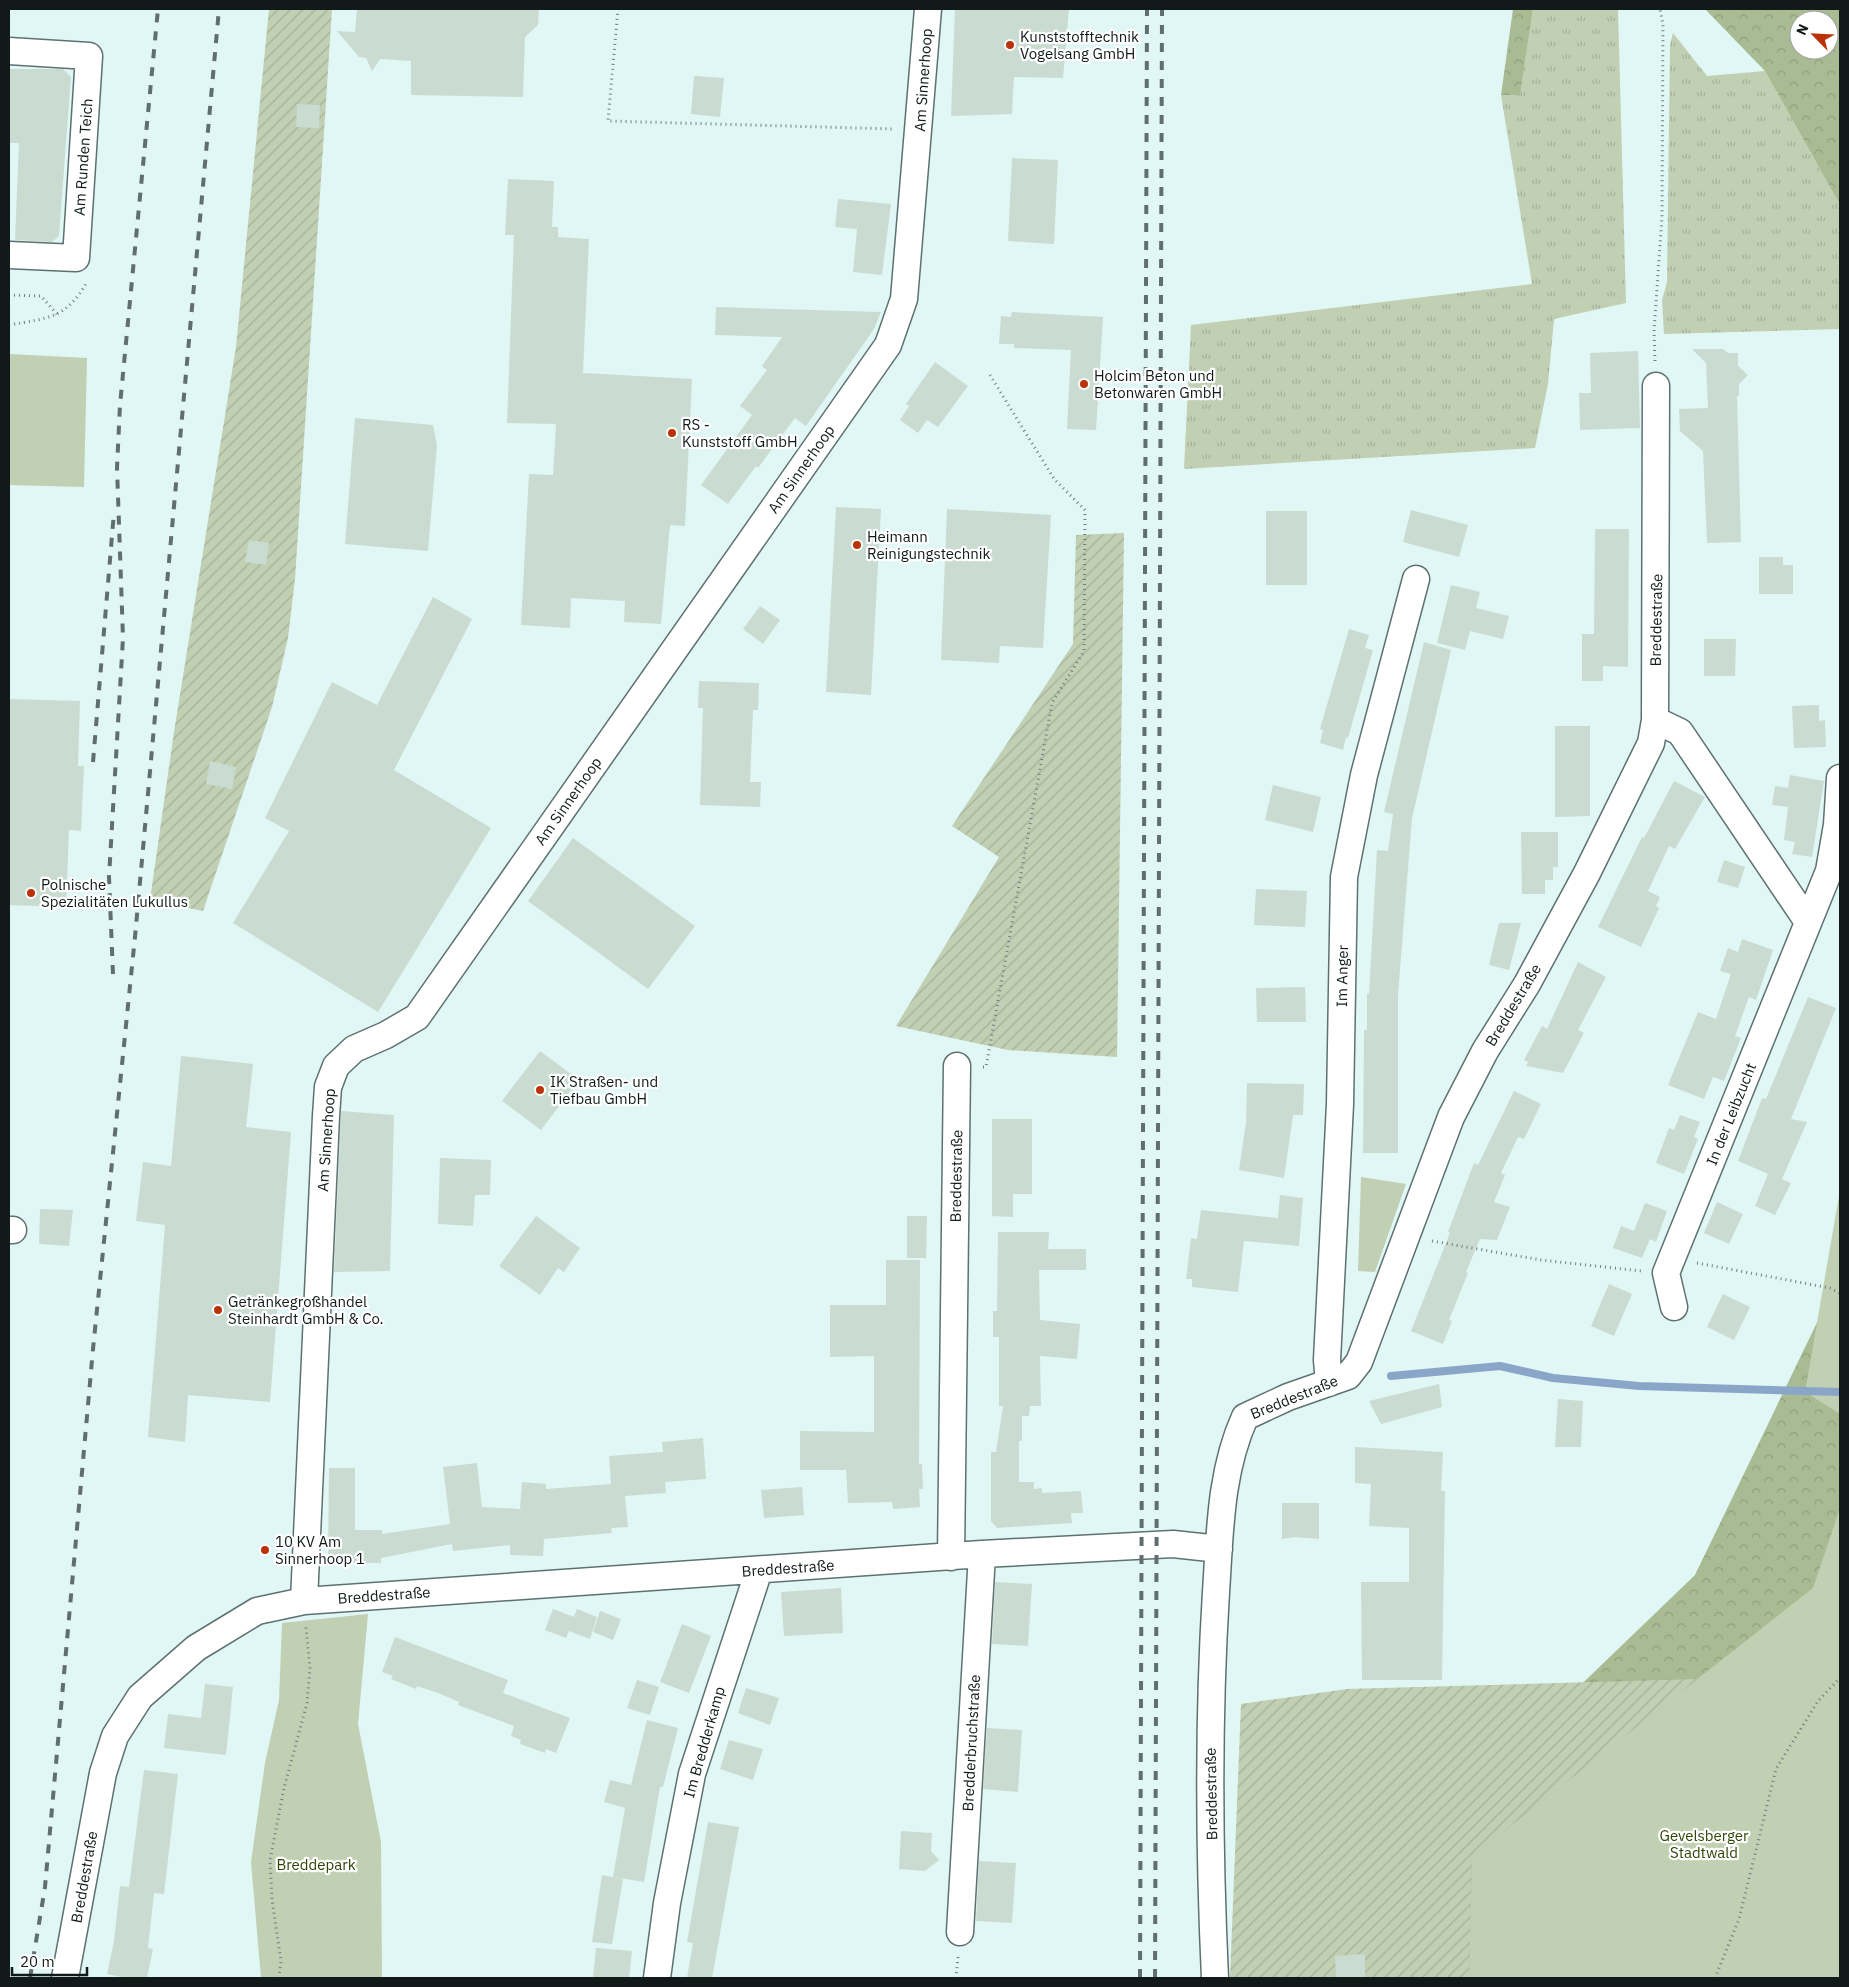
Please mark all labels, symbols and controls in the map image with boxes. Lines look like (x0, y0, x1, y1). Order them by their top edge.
north arrow (1789, 10, 1839, 60)
text: N (1792, 21, 1812, 38)
place label: Kunststofftechnik Vogelsang GmbH (1020, 27, 1139, 63)
street label: Am Sinnerhoop (910, 28, 936, 132)
marker: Kunststofftechnik Vogelsang GmbH (1004, 39, 1016, 51)
street label: Am Runden Teich (69, 98, 97, 216)
place label: Holcim Beton und Betonwaren GmbH (1094, 366, 1222, 402)
marker: Holcim Beton und Betonwaren GmbH (1078, 378, 1090, 390)
place label: RS - Kunststoff GmbH (682, 415, 798, 451)
street label: Am Sinnerhoop (764, 421, 838, 517)
marker: RS - Kunststoff GmbH (666, 427, 678, 439)
place label: Heimann Reinigungstechnik (867, 527, 990, 563)
marker: Heimann Reinigungstechnik (851, 539, 863, 551)
street label: Breddestraße (1646, 573, 1666, 667)
street label: Am Sinnerhoop (531, 753, 605, 849)
place label: Polnische Spezialitäten Lukullus (41, 875, 188, 911)
marker: Polnische Spezialitäten Lukullus (25, 887, 37, 899)
street label: Im Anger (1332, 944, 1352, 1007)
street label: Breddestraße (1481, 960, 1545, 1050)
street label: In der Leibzucht (1702, 1060, 1760, 1168)
place label: IK Straßen- und Tiefbau GmbH (550, 1072, 658, 1108)
marker: IK Straßen- und Tiefbau GmbH (534, 1084, 546, 1096)
street label: Am Sinnerhoop (313, 1088, 339, 1192)
street label: Breddestraße (946, 1129, 966, 1223)
place label: Getränkegroßhandel Steinhardt GmbH & Co. (228, 1292, 384, 1328)
marker: Getränkegroßhandel Steinhardt GmbH & Co. (212, 1304, 224, 1316)
street label: Breddestraße (1247, 1371, 1341, 1423)
place label: 10 KV Am Sinnerhoop 1 (275, 1532, 365, 1568)
marker: 10 KV Am Sinnerhoop 1 (259, 1544, 271, 1556)
street label: Breddestraße (741, 1555, 835, 1581)
street label: Breddestraße (337, 1582, 431, 1608)
street label: Bredderbruchstraße (958, 1674, 984, 1812)
street label: Im Bredderkamp (679, 1684, 729, 1800)
street label: Breddestraße (1201, 1747, 1221, 1841)
park label: Gevelsberger Stadtwald (1659, 1826, 1749, 1862)
street label: Breddestraße (67, 1830, 101, 1924)
park label: Breddepark (276, 1855, 356, 1874)
scale bar (12, 1944, 88, 1976)
text: 20 m (20, 1952, 55, 1971)

